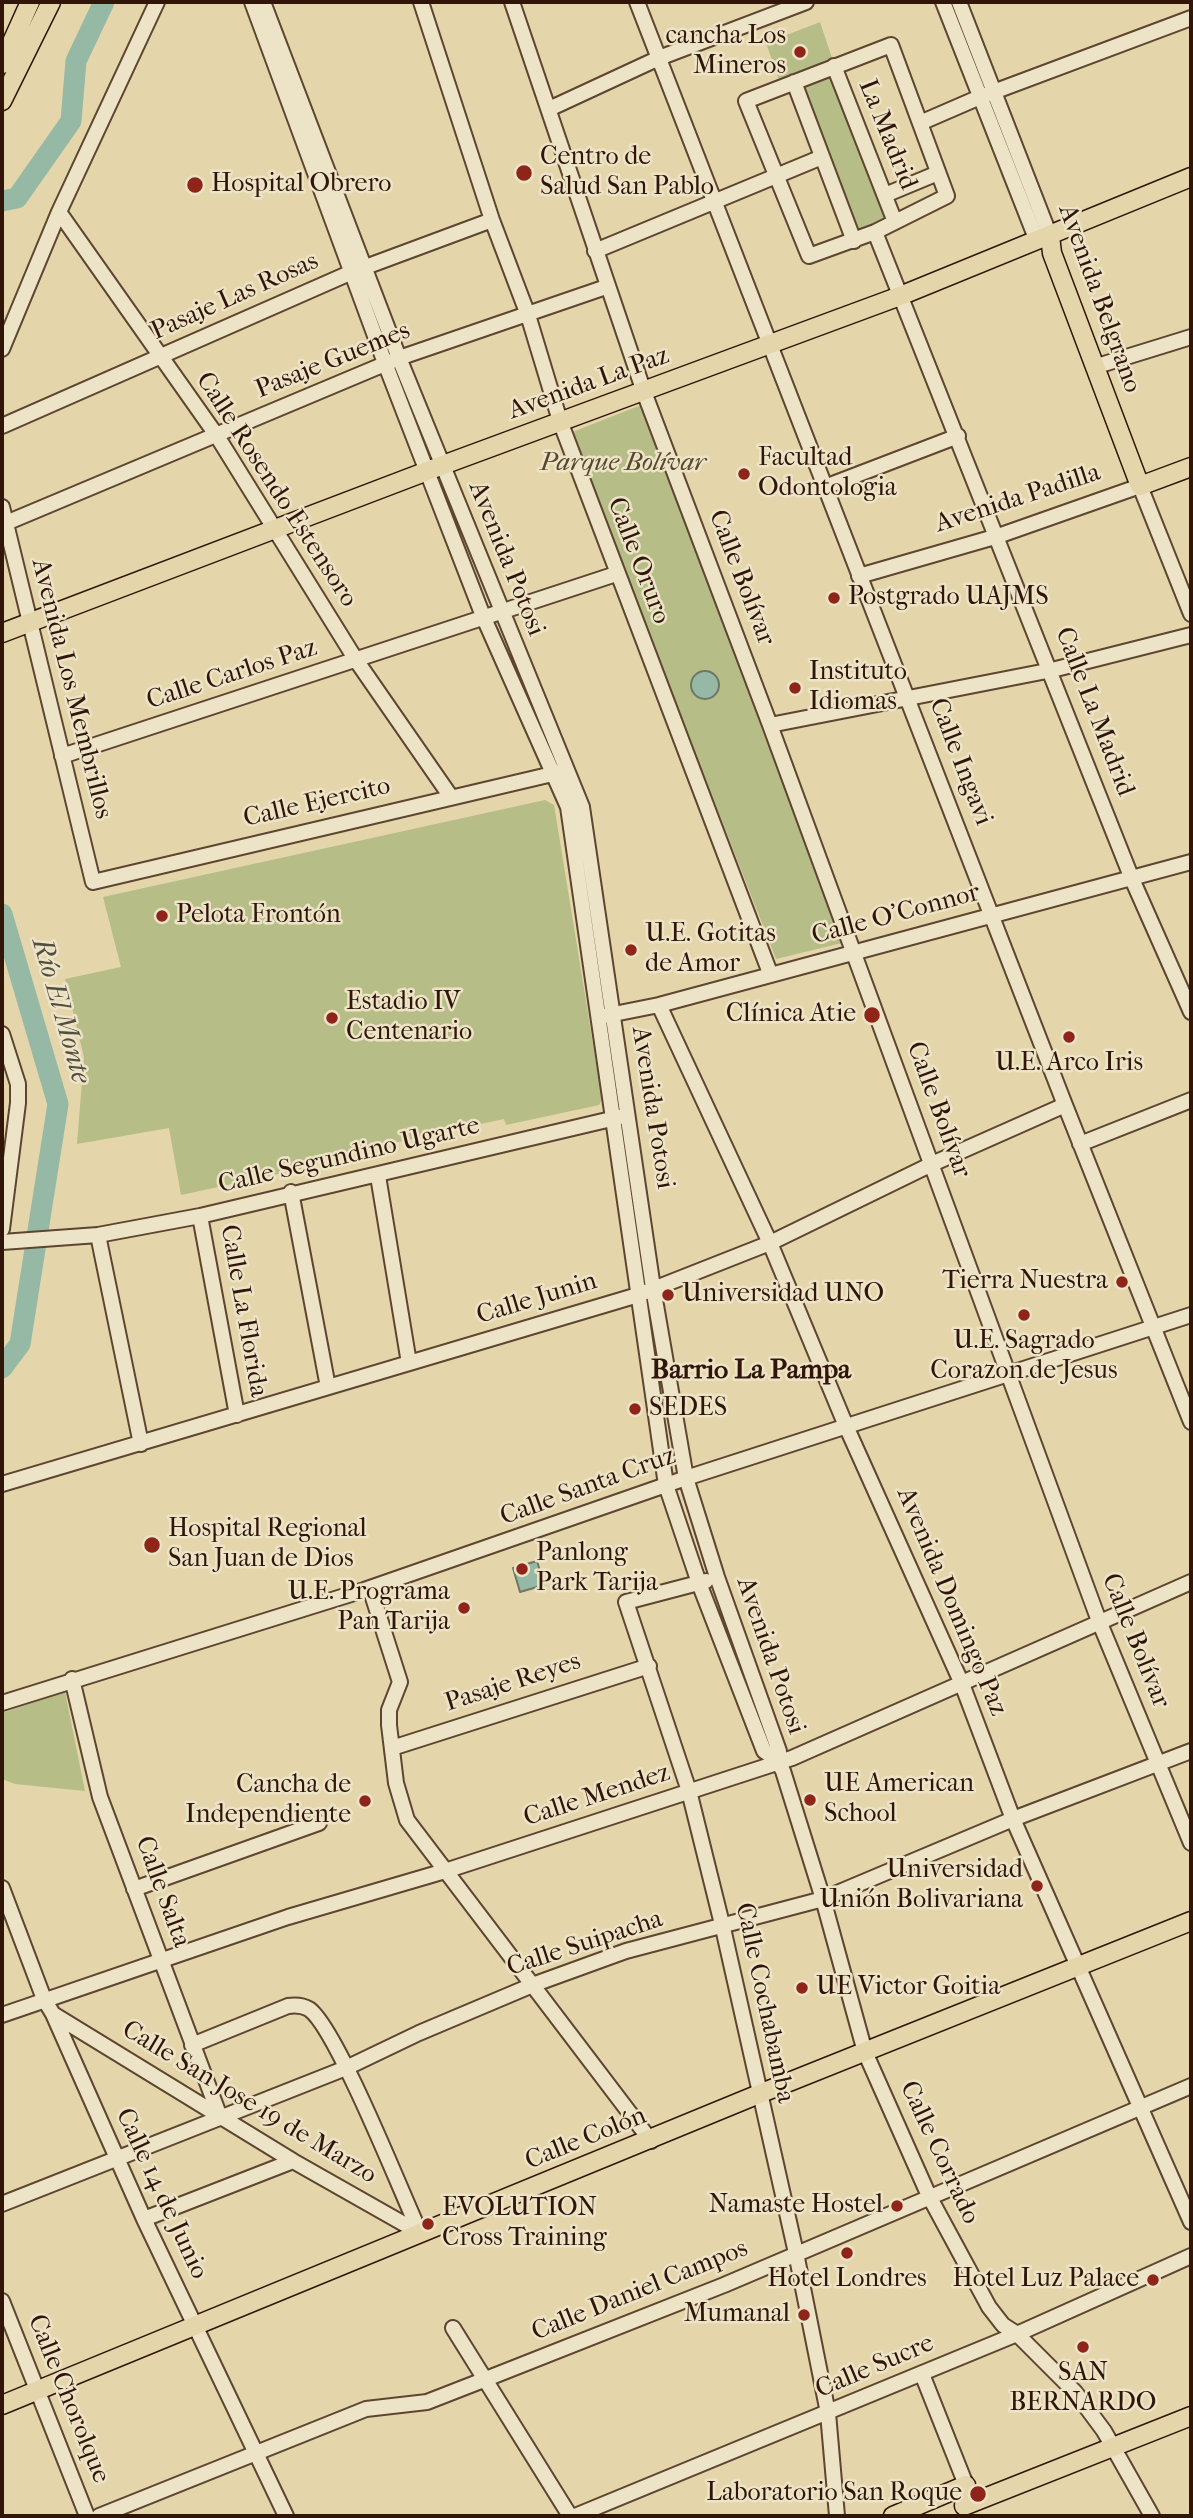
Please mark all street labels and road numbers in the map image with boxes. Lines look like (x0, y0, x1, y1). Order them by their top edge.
street label: La Madrid (851, 75, 923, 195)
street label: Avenida Belgrano (1050, 201, 1148, 397)
street label: Pasaje Las Rosas (146, 246, 324, 348)
street label: Pasaje Guemes (251, 316, 415, 406)
street label: Avenida La Paz (505, 341, 673, 427)
street label: Calle Rosendo Estensoro (188, 367, 364, 613)
street label: Avenida Padilla (932, 458, 1104, 540)
street label: Avenida Potosi (461, 477, 551, 641)
street label: Calle Oruro (600, 493, 676, 629)
street label: Calle Bolívar (701, 506, 781, 650)
street label: Avenida Los Membrillos (24, 556, 118, 822)
street label: Calle La Madrid (1048, 623, 1140, 801)
street label: Calle Carlos Paz (143, 633, 321, 717)
street label: Calle Ingavi (922, 694, 998, 830)
street label: Calle Ejercito (240, 771, 394, 835)
street label: Calle O'Connor (808, 878, 984, 952)
street label: Avenida Potosi (624, 1025, 680, 1191)
street label: Calle Bolívar (899, 1038, 977, 1182)
street label: Calle Segundino Ugarte (215, 1111, 483, 1201)
street label: Calle La Florida (212, 1222, 274, 1400)
street label: Calle Junin (473, 1266, 601, 1332)
street label: Calle Santa Cruz (496, 1441, 680, 1533)
street label: Avenida Domingo Paz (889, 1483, 1013, 1721)
street label: Calle Bolívar (1094, 1569, 1176, 1713)
street label: Avenida Potosi (729, 1573, 811, 1739)
street label: Pasaje Reyes (441, 1646, 585, 1720)
street label: Calle Mendez (520, 1758, 674, 1834)
street label: Calle Salta (128, 1832, 196, 1952)
street label: Calle Cochabamba (728, 1900, 800, 2106)
street label: Calle Suipacha (503, 1904, 667, 1984)
street label: Calle San Jose 19 de Marzo (116, 2015, 382, 2191)
street label: Calle Corrado (892, 2077, 986, 2229)
street label: Calle Colón (521, 2101, 651, 2177)
street label: Calle 14 de Junio (108, 2104, 214, 2284)
street label: Calle Daniel Campos (527, 2233, 753, 2349)
street label: Calle Chorolque (20, 2310, 116, 2488)
street label: Calle Sucre (811, 2328, 939, 2406)

